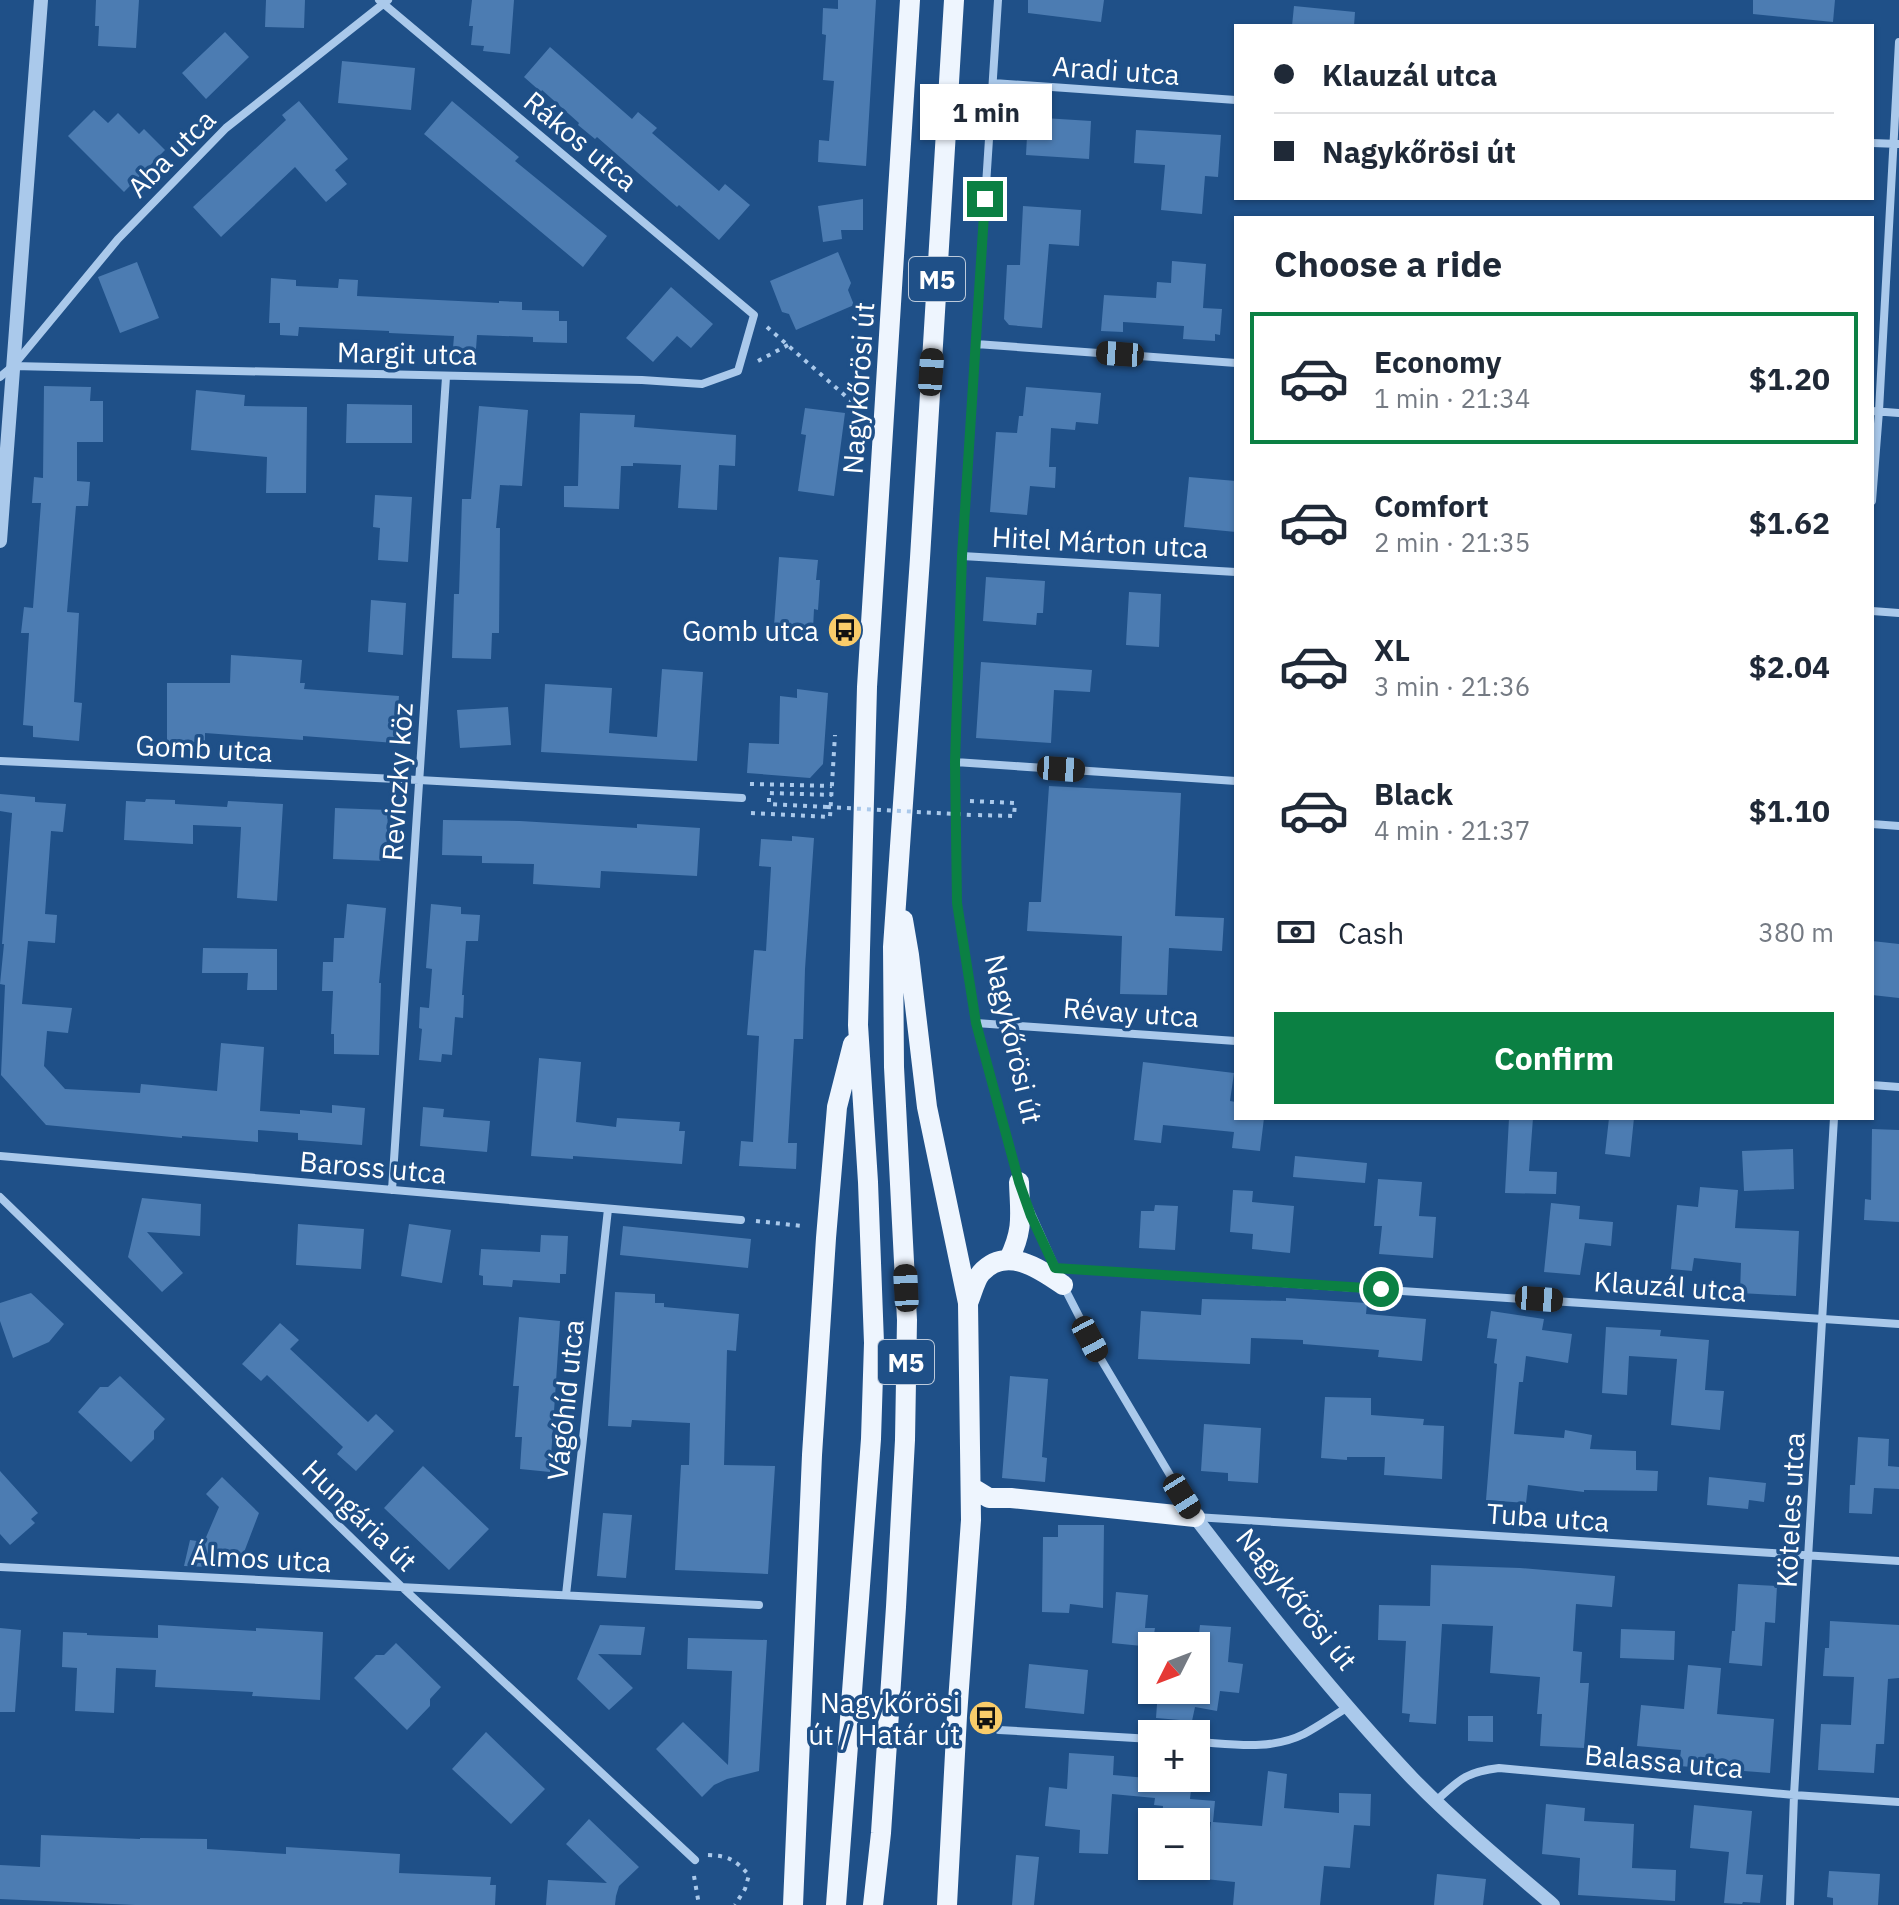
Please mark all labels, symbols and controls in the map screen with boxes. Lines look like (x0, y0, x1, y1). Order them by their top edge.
street label: Aradi utca (1051, 47, 1181, 93)
text: Klauzál utca (1322, 55, 1497, 94)
street label: Rákos utca (516, 83, 646, 199)
callout: 1 min (919, 83, 1051, 139)
text: 1 min (952, 95, 1020, 129)
street label: Aba utca (119, 101, 223, 205)
text: Nagykőrösi út (1322, 132, 1516, 171)
route end (967, 181, 1003, 217)
text: Choose a ride (1274, 240, 1502, 287)
road number: M5 (909, 257, 965, 301)
street label: Nagykőrösi út (834, 301, 882, 475)
street label: Margit utca (337, 333, 477, 373)
car (1095, 340, 1145, 368)
icon: car (1278, 342, 1350, 414)
text: Economy (1374, 342, 1502, 381)
car (917, 347, 945, 397)
text: $1.20 (1749, 359, 1830, 398)
text: 1 min · 21:34 (1374, 381, 1530, 415)
icon: car (1278, 486, 1350, 558)
text: Comfort (1374, 486, 1489, 525)
text: $1.62 (1749, 503, 1830, 542)
street label: Hitel Márton utca (991, 518, 1209, 566)
text: 2 min · 21:35 (1374, 525, 1530, 559)
bus stop icon: Gomb utca (826, 611, 864, 649)
place label: Gomb utca (682, 612, 819, 649)
icon: car (1278, 630, 1350, 702)
text: XL (1374, 630, 1410, 669)
text: $2.04 (1749, 647, 1830, 686)
text: 3 min · 21:36 (1374, 669, 1530, 703)
street label: Reviczky köz (373, 702, 421, 862)
street label: Gomb utca (135, 726, 273, 770)
car (1036, 755, 1086, 783)
icon: car (1278, 774, 1350, 846)
text: Black (1374, 774, 1453, 813)
text: $1.10 (1749, 791, 1830, 830)
text: 4 min · 21:37 (1374, 813, 1530, 847)
icon: cash (1274, 910, 1318, 954)
text: Cash (1338, 913, 1404, 952)
text: 380 m (1758, 915, 1834, 949)
street label: Nagykőrösi út (977, 951, 1051, 1127)
street label: Révay utca (1062, 989, 1200, 1035)
button: Confirm (1274, 1012, 1834, 1104)
street label: Baross utca (298, 1142, 448, 1192)
street label: Klauzál utca (1592, 1262, 1748, 1310)
car (893, 1263, 919, 1313)
route start (1363, 1271, 1399, 1307)
car (1514, 1285, 1564, 1313)
car (1068, 1312, 1112, 1366)
street label: Vágóhíd utca (538, 1318, 592, 1482)
road number: M5 (878, 1340, 934, 1384)
street label: Köteles utca (1767, 1431, 1813, 1589)
street label: Hungária út (295, 1451, 425, 1579)
car (1159, 1469, 1205, 1523)
street label: Tuba utca (1485, 1494, 1611, 1540)
street label: Nagykőrösi út (1228, 1520, 1366, 1678)
street label: Álmos utca (190, 1536, 332, 1580)
north arrow (1138, 1632, 1210, 1704)
map controls (1138, 1632, 1210, 1880)
place label: Nagykőrösi út / Határ út (808, 1684, 960, 1753)
bus stop icon: Nagykőrösi út / Határ út (967, 1699, 1005, 1737)
button: + (1138, 1720, 1210, 1792)
street label: Balassa utca (1583, 1736, 1745, 1786)
button: − (1138, 1808, 1210, 1880)

